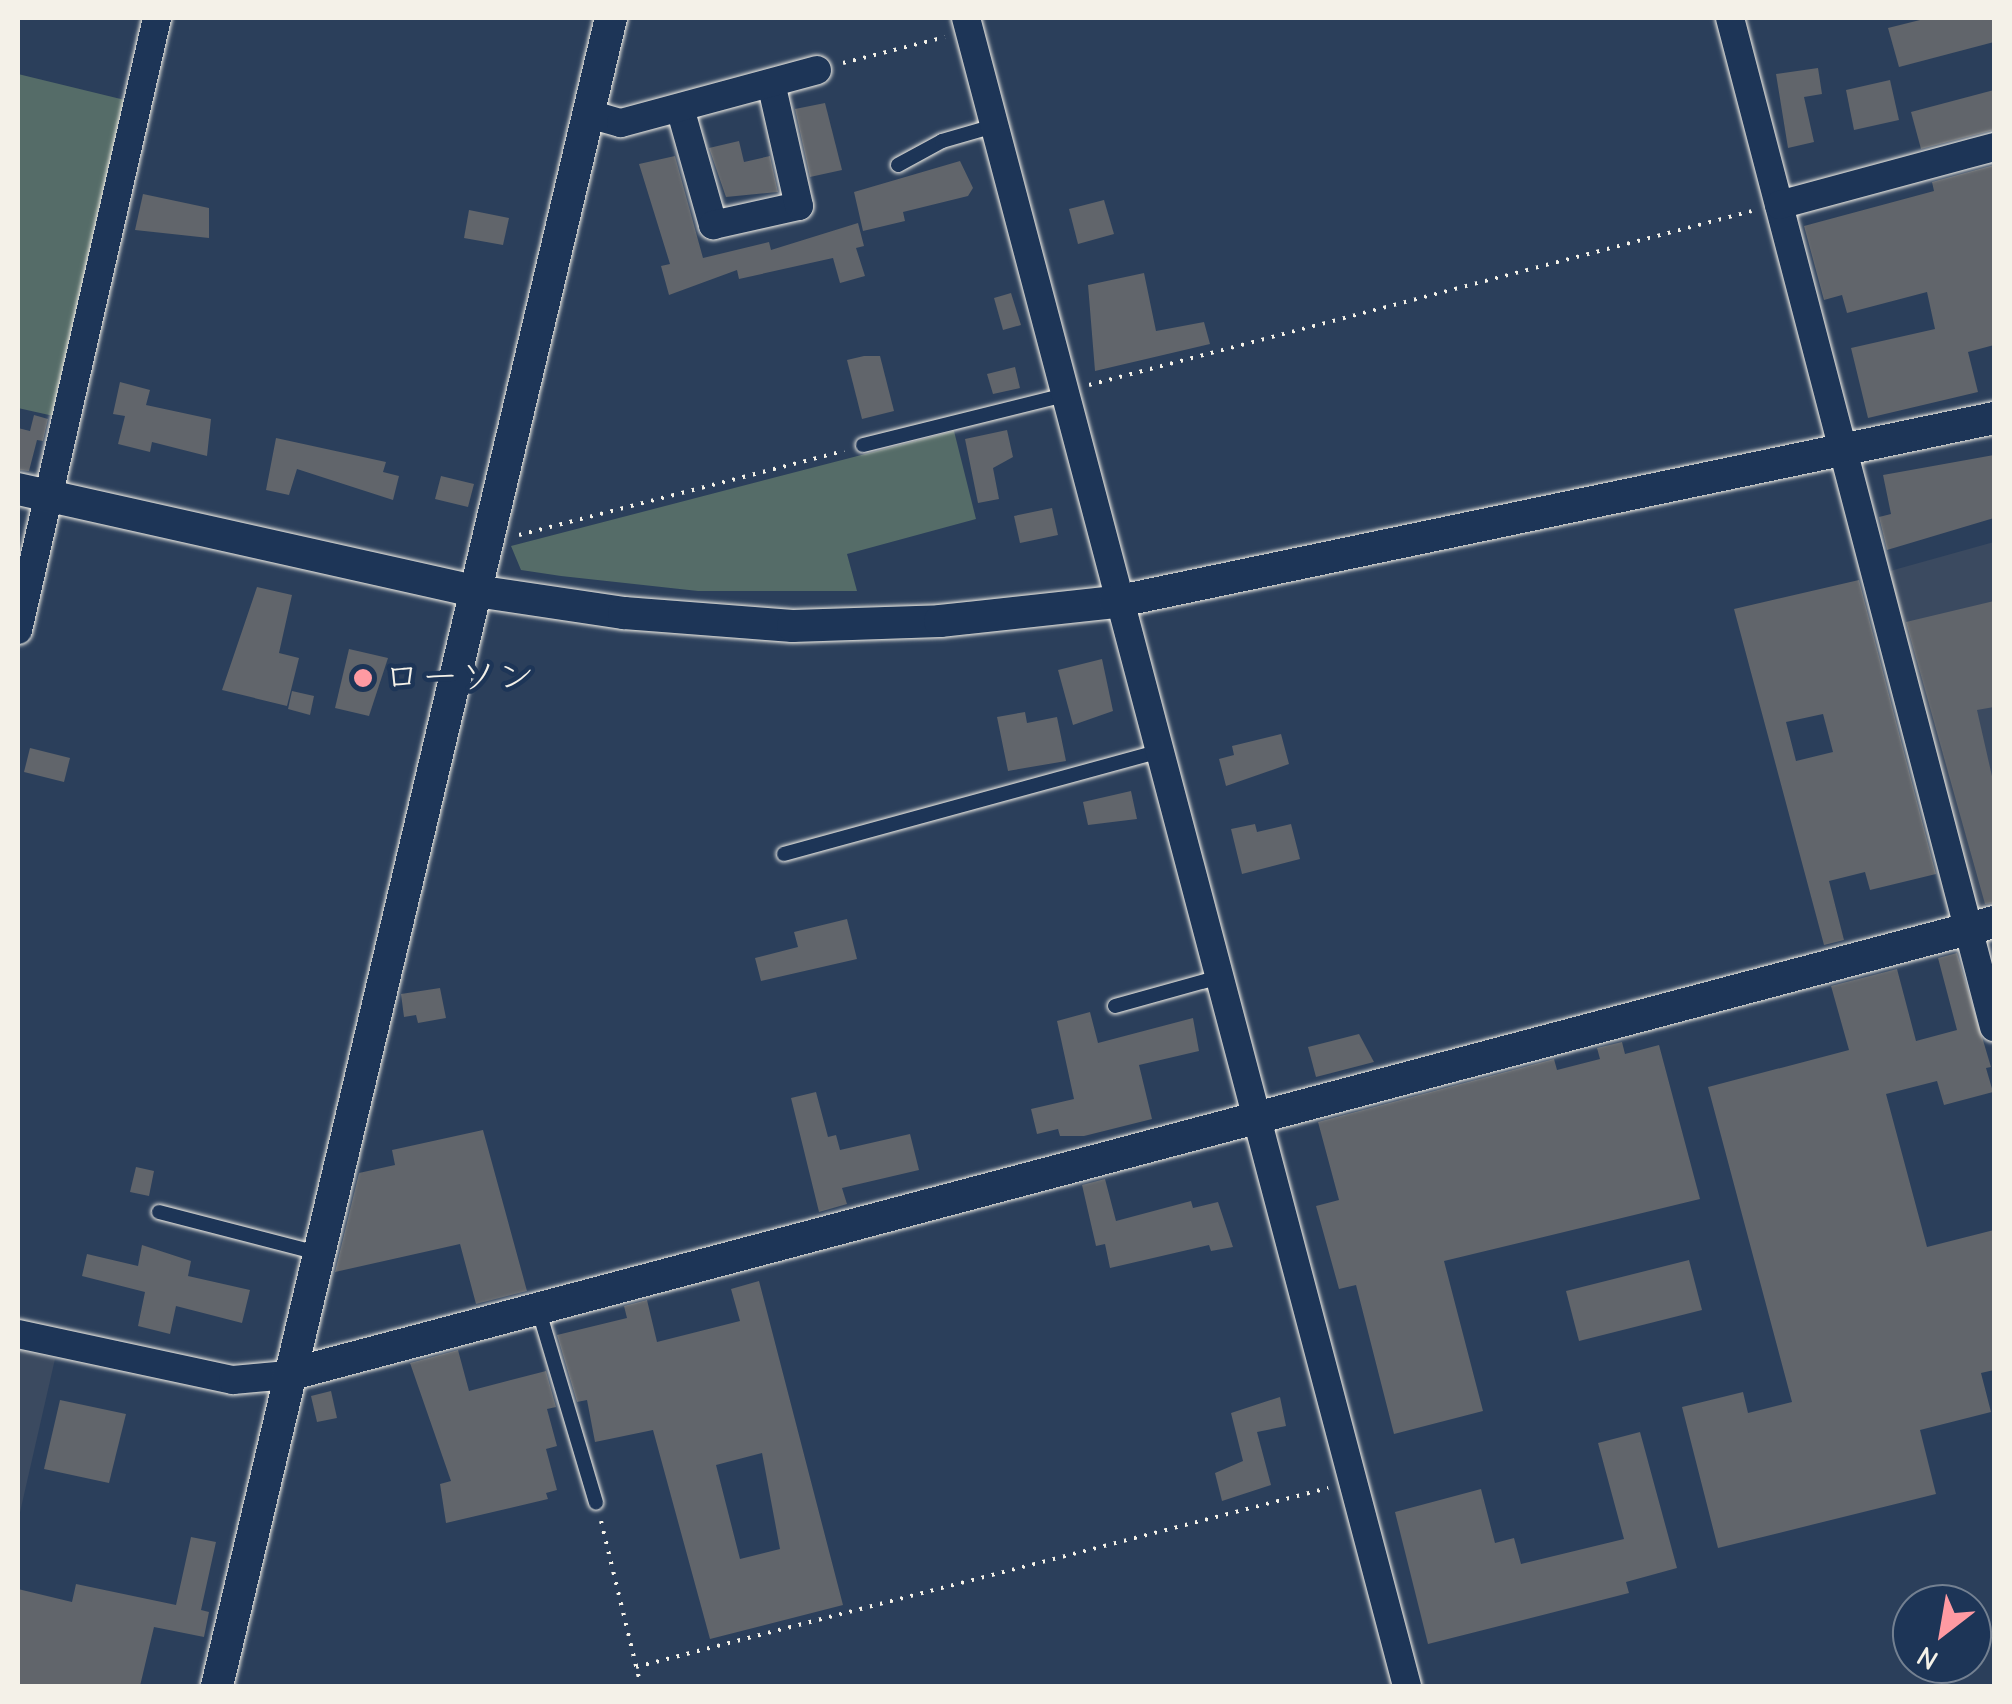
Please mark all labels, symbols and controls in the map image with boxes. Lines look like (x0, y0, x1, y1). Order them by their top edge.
place label: ローソン (383, 655, 535, 701)
marker: ローソン (352, 667, 374, 689)
north arrow (1892, 1584, 1992, 1684)
text: N (1912, 1640, 1944, 1676)

